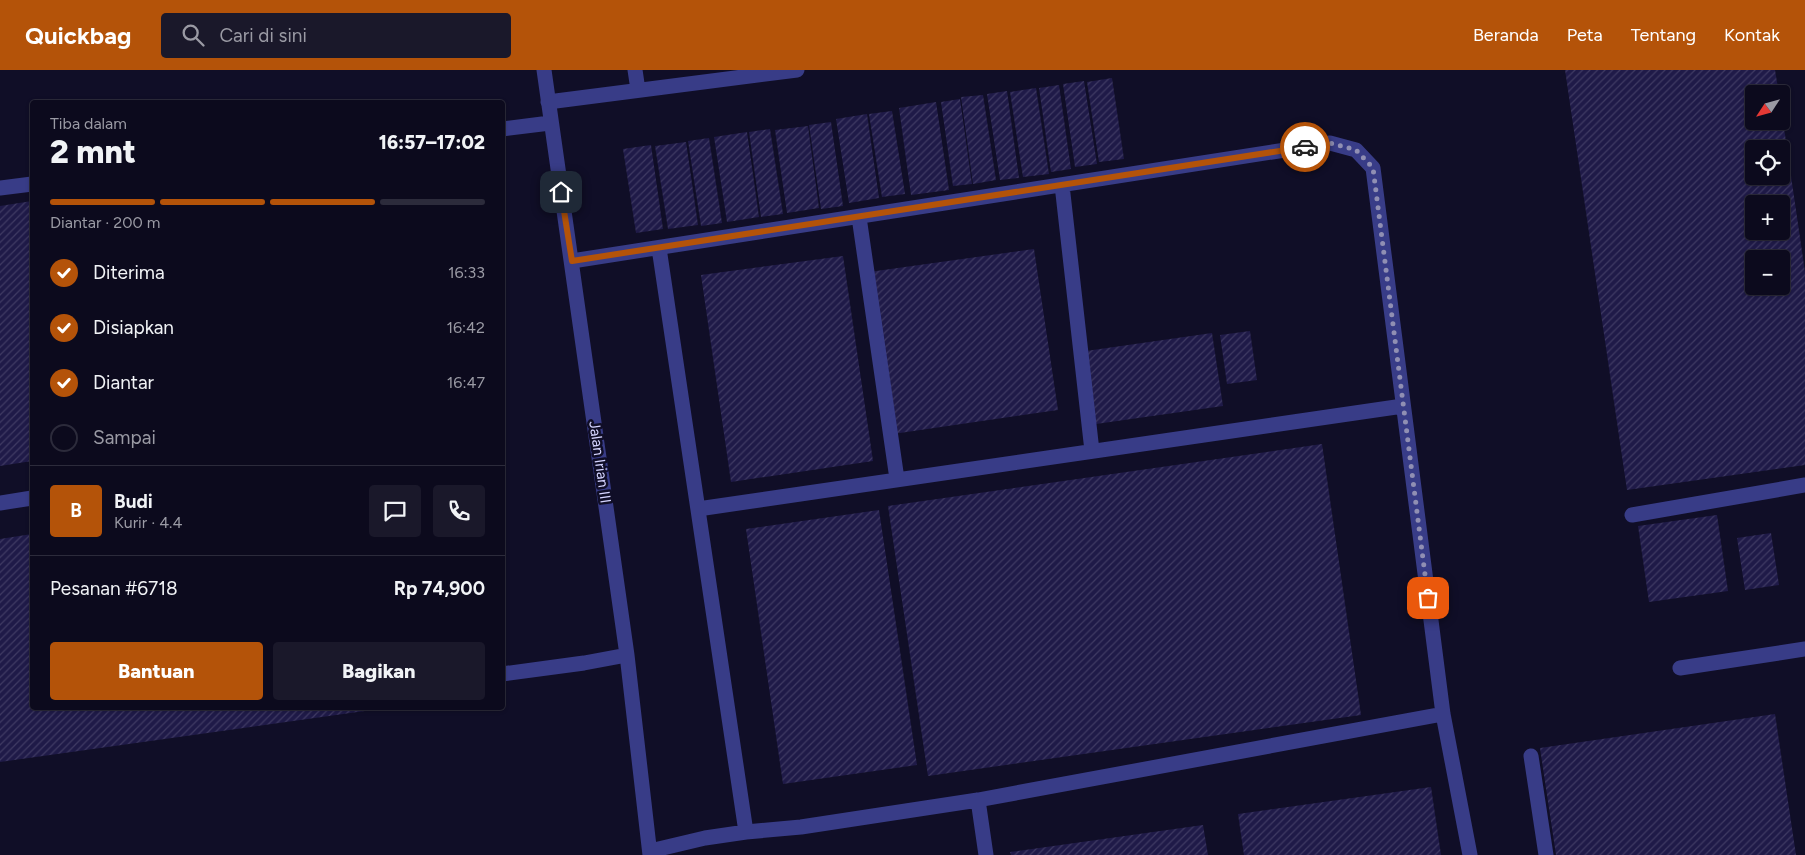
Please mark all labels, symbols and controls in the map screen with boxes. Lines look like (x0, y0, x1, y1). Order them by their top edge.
search box (161, 13, 511, 58)
text: Quickbag (25, 21, 131, 50)
icon: search (179, 21, 207, 49)
text: Cari di sini (219, 24, 307, 47)
text: Beranda (1473, 24, 1539, 46)
text: Peta (1567, 24, 1603, 46)
text: Tentang (1631, 24, 1696, 46)
text: Kontak (1724, 24, 1780, 46)
north arrow (1745, 85, 1790, 130)
map controls (1745, 85, 1790, 295)
text: Tiba dalam (50, 114, 127, 133)
courier (1280, 122, 1330, 172)
text: 16:57–17:02 (379, 131, 485, 154)
text: 2 mnt (50, 133, 136, 171)
icon: car (1291, 133, 1319, 161)
button: locate (1745, 140, 1790, 185)
pin (540, 171, 582, 213)
icon: home (547, 178, 575, 206)
button: + (1745, 195, 1790, 240)
text: Diantar · 200 m (50, 213, 160, 232)
button: − (1745, 250, 1790, 295)
icon: check (50, 259, 78, 287)
text: Diterima (93, 261, 165, 284)
text: 16:33 (448, 263, 485, 282)
icon: check (50, 314, 78, 342)
text: Disiapkan (93, 316, 174, 339)
text: 16:42 (446, 318, 485, 337)
icon: check (50, 369, 78, 397)
text: Diantar (93, 371, 154, 394)
text: 16:47 (447, 373, 485, 392)
street label: Jalan Irian III (585, 420, 615, 504)
text: Sampai (93, 426, 156, 449)
button: chat (369, 485, 421, 537)
button: phone (433, 485, 485, 537)
text: Budi (114, 490, 153, 513)
text: B (70, 499, 82, 522)
text: Kurir · 4.4 (114, 513, 182, 532)
text: Pesanan #6718 (50, 577, 178, 600)
text: Rp 74,900 (394, 577, 485, 600)
pin (1407, 577, 1449, 619)
icon: bag (1414, 584, 1442, 612)
button: Bantuan (50, 642, 263, 700)
button: Bagikan (273, 642, 485, 700)

